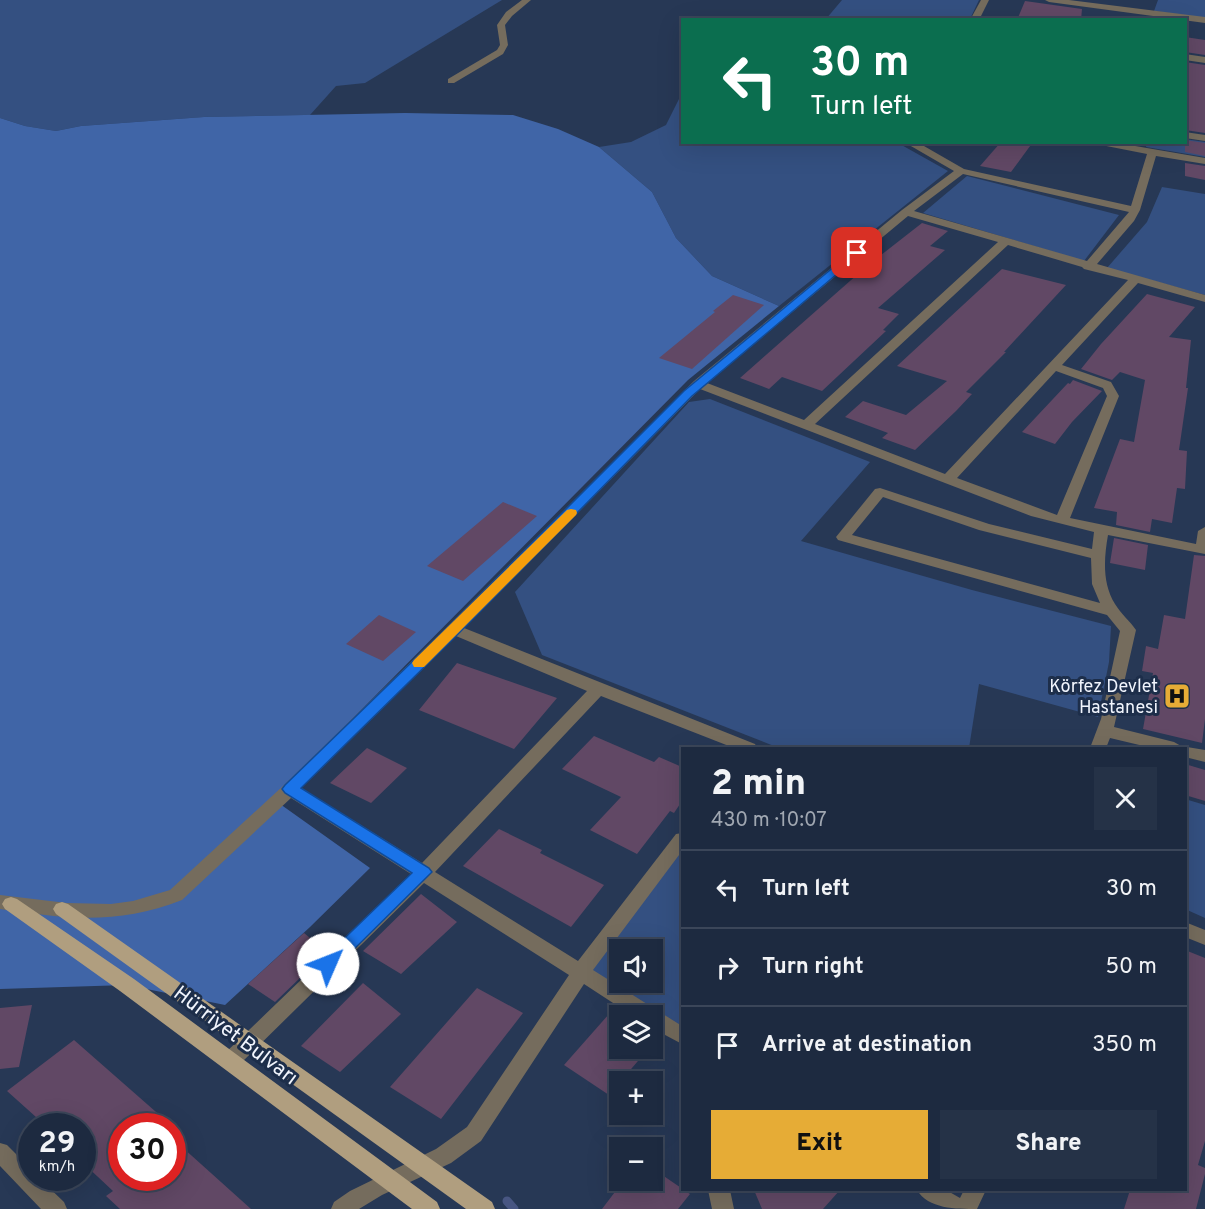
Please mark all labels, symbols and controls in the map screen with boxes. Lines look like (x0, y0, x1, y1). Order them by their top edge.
text: 30 m (810, 38, 909, 91)
icon: left (711, 42, 789, 120)
text: Turn left (810, 90, 912, 124)
pin (831, 227, 882, 278)
icon: arrive (840, 236, 873, 269)
place label: Körfez Devlet Hastanesi (1049, 676, 1158, 720)
hospital icon: Körfez Devlet Hastanesi (1162, 681, 1192, 711)
text: 2 min (711, 762, 806, 808)
button: close (1094, 767, 1157, 830)
text: 430 m · 10:07 (711, 808, 827, 834)
icon: left (711, 873, 744, 906)
text: Turn left (762, 876, 850, 903)
text: 30 m (1106, 876, 1157, 903)
position arrow (296, 932, 360, 996)
map controls (609, 939, 663, 1191)
button: sound (609, 939, 663, 993)
icon: right (711, 951, 744, 984)
text: Turn right (762, 954, 864, 981)
text: 50 m (1105, 954, 1157, 981)
street label: Hürriyet Bulvarı (167, 981, 303, 1092)
button: layers (609, 1005, 663, 1059)
icon: arrive (711, 1029, 744, 1062)
text: Arrive at destination (762, 1032, 972, 1059)
text: 350 m (1092, 1032, 1157, 1059)
button: + (609, 1071, 663, 1125)
button: Exit (711, 1110, 928, 1179)
button: Share (940, 1110, 1157, 1179)
speed limit sign: 30 (108, 1113, 186, 1191)
text: 29 (39, 1126, 75, 1163)
button: − (609, 1137, 663, 1191)
text: km/h (39, 1158, 75, 1177)

